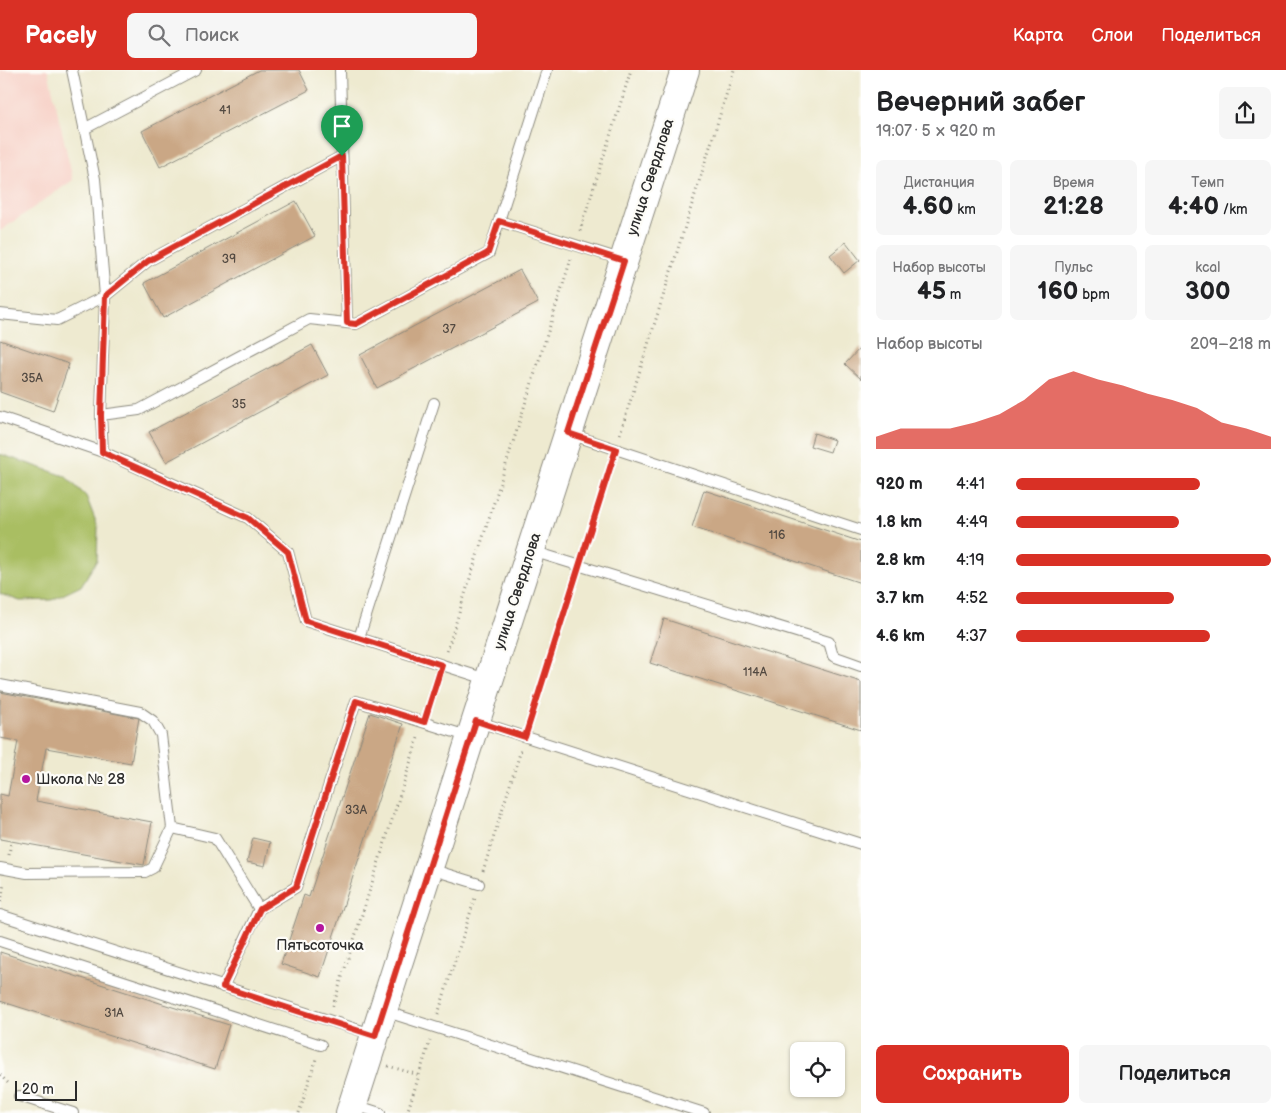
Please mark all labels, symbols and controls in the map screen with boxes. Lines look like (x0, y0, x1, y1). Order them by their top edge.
search box (127, 13, 477, 58)
text: Pacely (25, 21, 97, 50)
icon: search (145, 21, 173, 49)
text: Поиск (185, 24, 239, 47)
text: Карта (1013, 25, 1063, 46)
text: Слои (1091, 25, 1133, 46)
text: Поделиться (1161, 25, 1261, 46)
text: Вечерний забег (876, 86, 1085, 119)
button: share (1219, 87, 1271, 139)
house number: 41 (219, 103, 231, 118)
pin (321, 105, 363, 156)
icon: arrive (328, 112, 356, 140)
street label: улица Свердлова (623, 116, 678, 238)
text: 19:07 · 5 × 920 m (876, 122, 996, 141)
text: Дистанция (904, 174, 975, 191)
text: Время (1053, 174, 1094, 191)
text: Темп (1191, 174, 1224, 191)
text: 4.60 (903, 191, 954, 222)
text: 21:28 (1043, 191, 1104, 222)
text: 4:40 (1168, 191, 1219, 222)
text: km (954, 201, 976, 218)
text: /km (1219, 201, 1248, 218)
house number: 39 (222, 252, 236, 267)
text: Набор высоты (893, 259, 986, 276)
text: Пульс (1054, 259, 1093, 276)
text: kcal (1195, 259, 1220, 276)
text: 45 (917, 276, 946, 307)
text: 160 (1037, 276, 1078, 307)
text: 300 (1185, 276, 1231, 307)
text: m (946, 286, 961, 303)
text: bpm (1078, 286, 1110, 303)
house number: 37 (442, 322, 456, 337)
text: Набор высоты (876, 335, 983, 354)
text: 209–218 m (1190, 335, 1271, 354)
house number: 35А (21, 371, 43, 386)
house number: 35 (232, 397, 246, 412)
text: 920 m (876, 475, 923, 494)
text: 4:41 (956, 475, 985, 494)
text: 1.8 km (876, 513, 922, 532)
text: 4:49 (956, 513, 988, 532)
house number: 116 (769, 528, 785, 543)
street label: улица Свердлова (490, 530, 545, 652)
text: 2.8 km (876, 551, 925, 570)
text: 4:19 (956, 551, 984, 570)
text: 3.7 km (876, 589, 924, 608)
text: 4:52 (956, 589, 988, 608)
text: 4.6 km (876, 627, 925, 646)
text: 4:37 (956, 627, 987, 646)
house number: 114А (743, 665, 768, 680)
place label: Школа № 28 (36, 770, 125, 789)
marker: Школа № 28 (20, 773, 32, 785)
house number: 33А (345, 803, 368, 818)
marker: Пятьсоточка (314, 922, 326, 934)
place label: Пятьсоточка (276, 936, 364, 955)
house number: 31А (104, 1006, 124, 1021)
map controls (790, 1042, 845, 1097)
button: locate (790, 1042, 845, 1097)
button: Сохранить (876, 1045, 1069, 1103)
button: Поделиться (1079, 1045, 1271, 1103)
scale bar (15, 1078, 78, 1101)
text: 20 m (22, 1081, 54, 1098)

